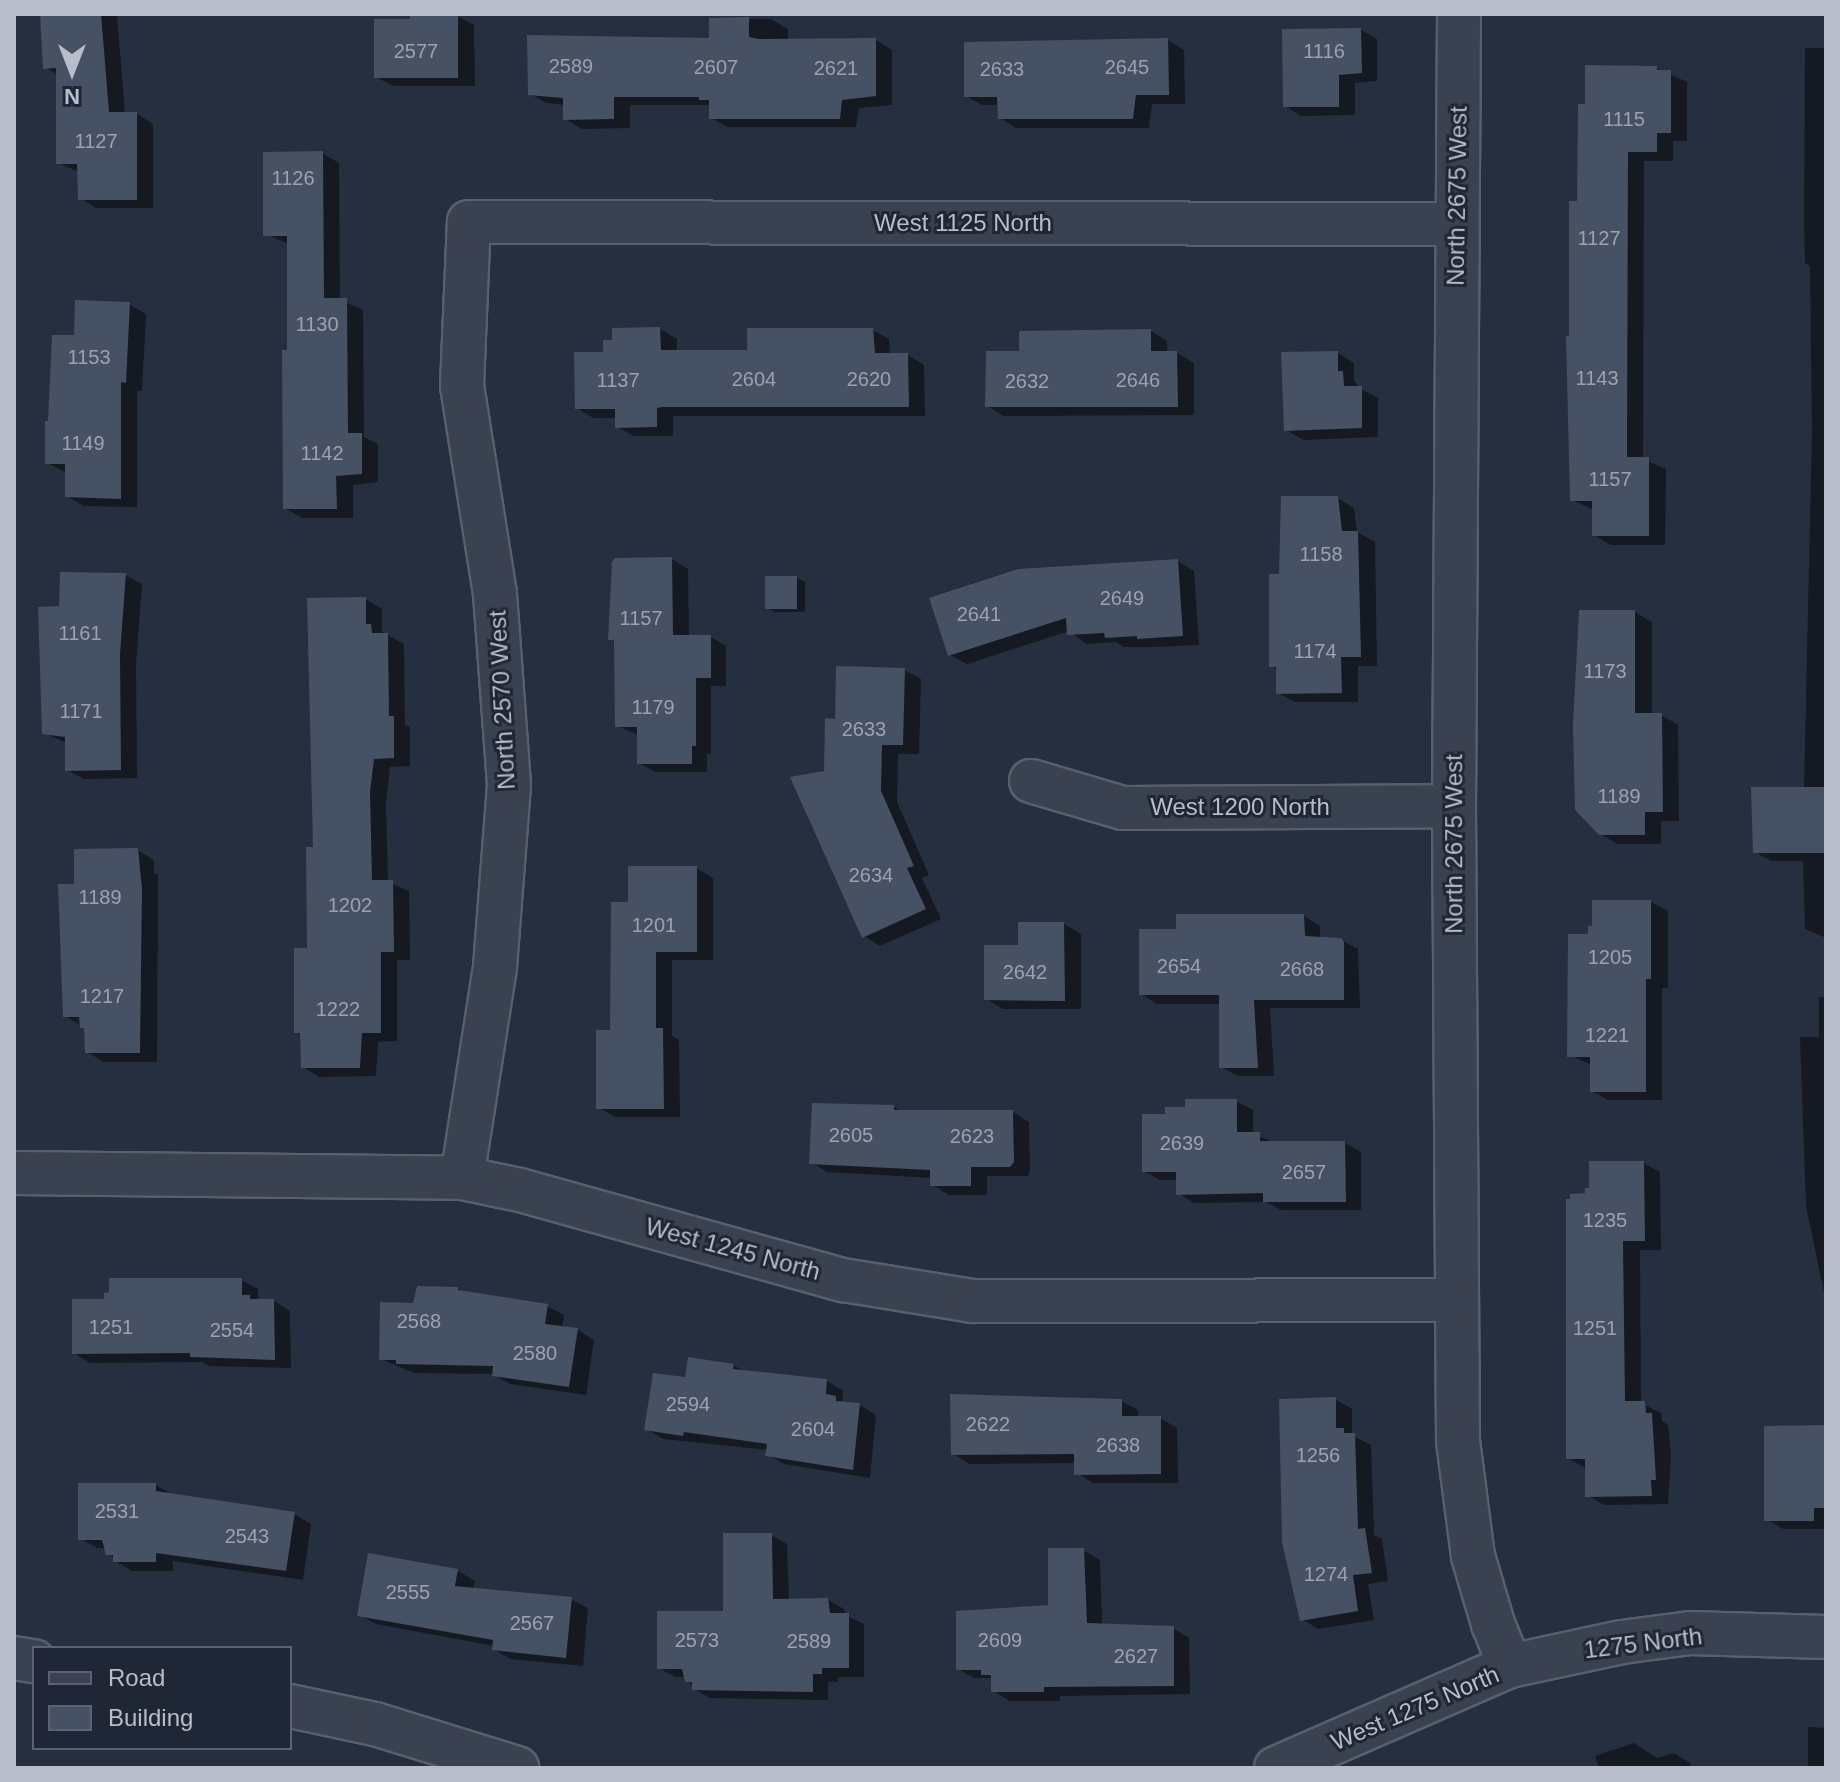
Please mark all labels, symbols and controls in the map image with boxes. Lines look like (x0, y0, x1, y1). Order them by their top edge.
north arrow (32, 32, 112, 112)
house number: 2577 (394, 39, 438, 63)
house number: 1116 (1303, 39, 1345, 63)
house number: 2589 (549, 54, 593, 78)
house number: 2607 (694, 55, 738, 79)
house number: 2645 (1105, 55, 1149, 79)
house number: 2621 (814, 56, 858, 80)
house number: 2633 (980, 57, 1024, 81)
text: N (64, 84, 80, 109)
street label: North 2675 West (1441, 106, 1473, 286)
house number: 1115 (1603, 107, 1645, 131)
house number: 1127 (74, 129, 118, 153)
house number: 1126 (271, 166, 315, 190)
street label: West 1125 North (874, 209, 1052, 237)
house number: 1127 (1577, 226, 1621, 250)
house number: 1130 (295, 312, 339, 336)
house number: 1153 (67, 345, 111, 369)
house number: 1143 (1575, 366, 1619, 390)
house number: 2604 (732, 367, 776, 391)
house number: 2620 (847, 367, 891, 391)
house number: 1137 (596, 368, 640, 392)
house number: 2646 (1116, 368, 1160, 392)
house number: 2632 (1005, 369, 1049, 393)
house number: 1149 (61, 431, 105, 455)
house number: 1142 (300, 441, 344, 465)
house number: 1157 (1588, 467, 1632, 491)
house number: 1158 (1299, 542, 1343, 566)
house number: 2649 (1100, 586, 1144, 610)
house number: 2641 (957, 602, 1001, 626)
house number: 1157 (619, 606, 663, 630)
street label: North 2570 West (483, 610, 521, 790)
house number: 1161 (58, 621, 102, 645)
house number: 1174 (1293, 639, 1337, 663)
house number: 1173 (1583, 659, 1627, 683)
house number: 1179 (631, 695, 675, 719)
house number: 1171 (59, 699, 103, 723)
house number: 2633 (842, 717, 886, 741)
street label: North 2675 West (1440, 754, 1468, 934)
house number: 1189 (1597, 784, 1641, 808)
street label: West 1200 North (1150, 793, 1330, 821)
house number: 2634 (849, 863, 893, 887)
house number: 1189 (78, 885, 122, 909)
house number: 1202 (328, 893, 372, 917)
house number: 1201 (632, 913, 676, 937)
house number: 1205 (1588, 945, 1632, 969)
house number: 2654 (1157, 954, 1201, 978)
house number: 2668 (1280, 957, 1324, 981)
house number: 2642 (1003, 960, 1047, 984)
house number: 1217 (80, 984, 124, 1008)
house number: 1222 (316, 997, 360, 1021)
house number: 1221 (1585, 1023, 1629, 1047)
house number: 2605 (829, 1123, 873, 1147)
house number: 2623 (950, 1124, 994, 1148)
house number: 2639 (1160, 1131, 1204, 1155)
house number: 2657 (1282, 1160, 1326, 1184)
house number: 1235 (1583, 1208, 1627, 1232)
street label: West 1245 North (643, 1212, 823, 1286)
house number: 2568 (397, 1309, 441, 1333)
house number: 1251 (89, 1315, 133, 1339)
house number: 1251 (1573, 1316, 1617, 1340)
house number: 2554 (210, 1318, 254, 1342)
house number: 2580 (513, 1341, 557, 1365)
house number: 2594 (666, 1392, 710, 1416)
house number: 2622 (966, 1412, 1010, 1436)
house number: 2604 (791, 1417, 835, 1441)
house number: 2638 (1096, 1433, 1140, 1457)
house number: 1256 (1296, 1443, 1340, 1467)
house number: 2531 (95, 1499, 139, 1523)
house number: 2543 (225, 1524, 269, 1548)
house number: 1274 (1304, 1562, 1348, 1586)
house number: 2555 (386, 1580, 430, 1604)
house number: 2567 (510, 1611, 554, 1635)
street label: 1275 North (1582, 1621, 1704, 1665)
house number: 2573 (675, 1628, 719, 1652)
house number: 2609 (978, 1628, 1022, 1652)
house number: 2589 (787, 1629, 831, 1653)
house number: 2627 (1114, 1644, 1158, 1668)
legend (32, 1646, 292, 1750)
street label: West 1275 North (1327, 1660, 1503, 1756)
text: Road (108, 1664, 165, 1691)
text: Building (108, 1704, 193, 1731)

